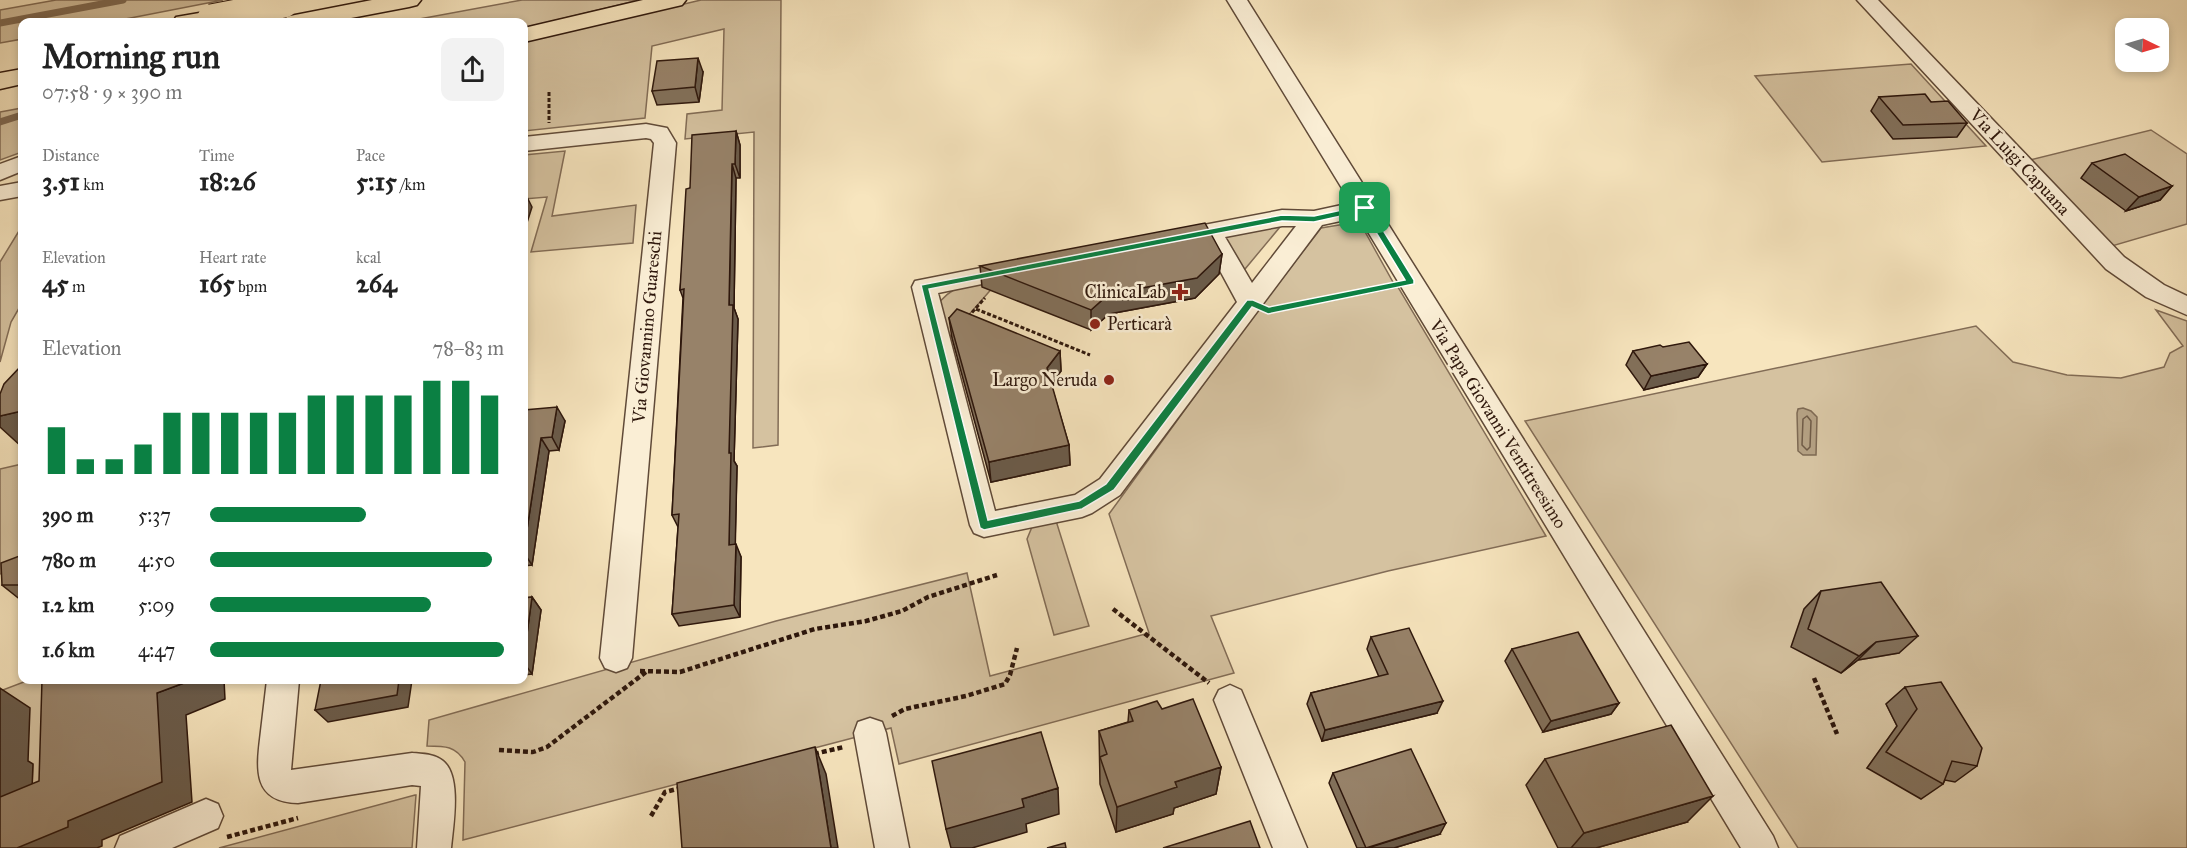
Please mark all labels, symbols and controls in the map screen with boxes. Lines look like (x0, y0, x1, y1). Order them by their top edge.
north arrow (2115, 18, 2169, 72)
map controls (2115, 18, 2169, 72)
text: Morning run (42, 37, 220, 77)
button: share (441, 38, 504, 101)
text: 07:58 · 9 × 390 m (42, 80, 182, 104)
street label: Via Luigi Capuana (1964, 104, 2075, 221)
text: Distance (42, 146, 99, 165)
text: Time (199, 146, 234, 165)
text: Pace (356, 146, 385, 165)
text: 3.51 (42, 165, 80, 197)
text: 18:26 (199, 165, 256, 197)
text: 5:15 (356, 165, 397, 197)
text: km (80, 175, 104, 194)
text: /km (397, 175, 425, 194)
pin (1339, 182, 1390, 233)
icon: arrive (1348, 191, 1381, 224)
street label: Via Giovannino Guareschi (628, 230, 666, 425)
text: Elevation (42, 248, 106, 267)
text: Heart rate (199, 248, 266, 267)
text: kcal (356, 248, 381, 267)
text: 45 (42, 267, 69, 299)
text: 165 (199, 267, 235, 299)
text: 264 (356, 267, 397, 299)
text: m (69, 277, 85, 296)
text: bpm (235, 277, 267, 296)
place label: ClinicaLab (1084, 281, 1166, 303)
marker: ClinicaLab (1171, 283, 1189, 301)
place label: Perticarà (1107, 313, 1172, 335)
street label: Via Papa Giovanni Ventitreesimo (1424, 315, 1571, 532)
marker: Perticarà (1088, 317, 1102, 331)
text: Elevation (42, 336, 121, 360)
text: 78–83 m (432, 336, 504, 360)
place label: Largo Neruda (992, 369, 1097, 392)
marker: Largo Neruda (1102, 373, 1116, 387)
text: 390 m (42, 503, 94, 527)
text: 5:37 (138, 503, 171, 527)
text: 780 m (42, 548, 96, 572)
text: 4:50 (138, 548, 175, 572)
text: 1.2 km (42, 593, 94, 617)
text: 5:09 (138, 593, 175, 617)
text: 1.6 km (42, 638, 95, 662)
text: 4:47 (138, 638, 175, 662)

